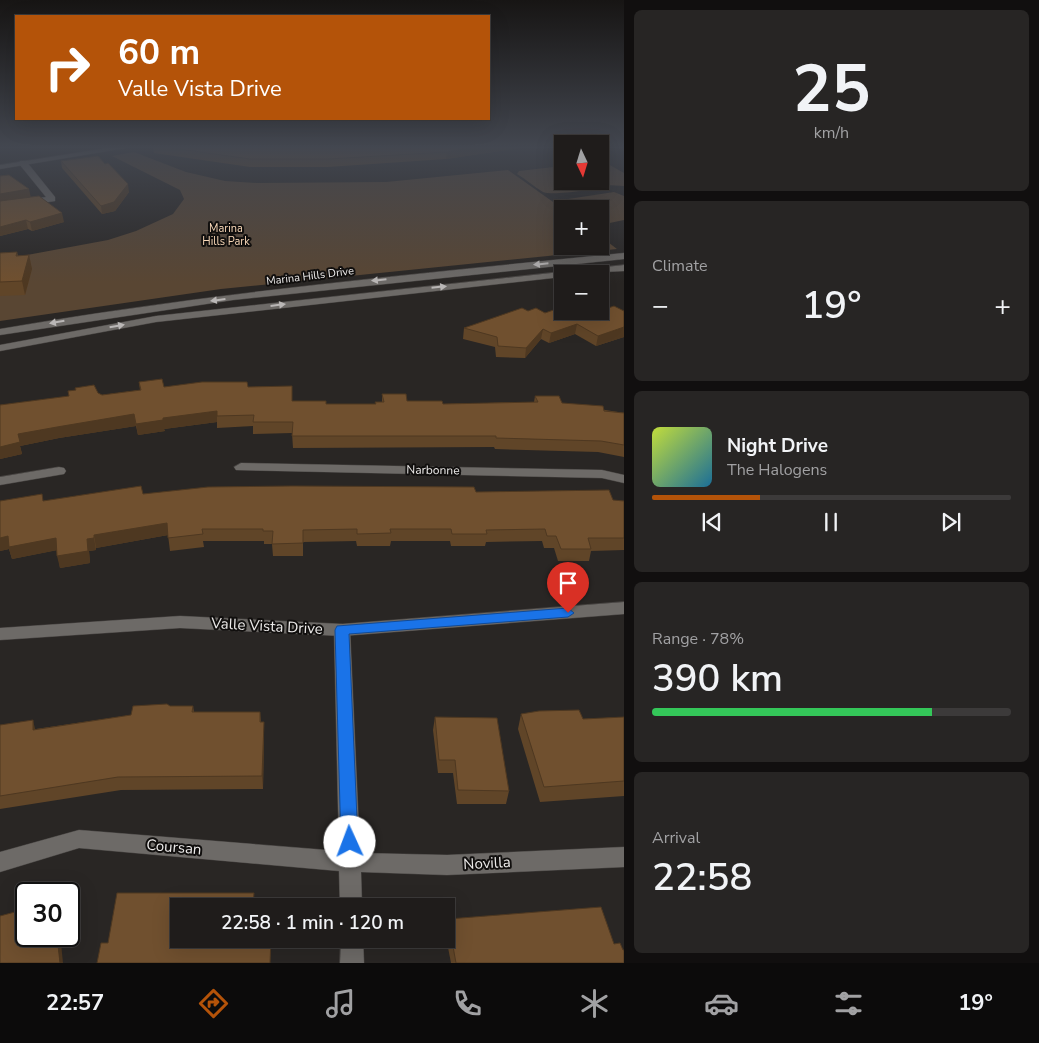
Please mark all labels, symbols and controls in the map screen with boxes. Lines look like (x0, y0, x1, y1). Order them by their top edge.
text: 60 m (118, 29, 200, 76)
icon: right (35, 35, 100, 100)
text: 25 (792, 45, 871, 134)
text: Valle Vista Drive (118, 74, 282, 104)
text: km/h (814, 122, 849, 144)
north arrow (554, 135, 609, 190)
map controls (554, 135, 609, 320)
button: + (554, 200, 609, 255)
park label: Marina Hills Park (202, 221, 250, 249)
text: Climate (652, 255, 707, 277)
one-way arrow (532, 260, 548, 268)
street label: Marina Hills Drive (265, 263, 355, 289)
button: − (554, 265, 609, 320)
one-way arrow (371, 276, 387, 284)
text: 19° (802, 280, 861, 331)
one-way arrow (432, 283, 448, 291)
text: − (652, 287, 669, 325)
text: + (994, 287, 1011, 325)
one-way arrow (209, 296, 225, 304)
one-way arrow (270, 301, 286, 309)
one-way arrow (48, 318, 64, 326)
one-way arrow (109, 322, 125, 330)
text: Night Drive (727, 433, 828, 459)
text: The Halogens (727, 459, 827, 481)
street label: Narbonne (406, 462, 460, 478)
icon: previous (698, 508, 726, 536)
icon: pause (817, 508, 845, 536)
icon: next (937, 508, 965, 536)
pin (547, 562, 589, 613)
icon: arrive (554, 569, 582, 597)
street label: Valle Vista Drive (210, 613, 323, 639)
text: Range · 78% (652, 628, 744, 650)
text: 390 km (652, 653, 783, 704)
position arrow (323, 815, 375, 867)
text: Arrival (652, 827, 700, 849)
street label: Coursan (146, 835, 202, 859)
street label: Novilla (463, 852, 511, 874)
text: 22:58 (652, 852, 752, 903)
speed limit sign: 30 (15, 882, 80, 947)
text: 22:58 · 1 min · 120 m (221, 910, 404, 936)
icon: directions (196, 986, 231, 1021)
icon: music (323, 986, 358, 1021)
icon: phone (450, 986, 485, 1021)
icon: climate (577, 986, 612, 1021)
icon: car (704, 986, 739, 1021)
icon: filters (831, 986, 866, 1021)
text: 22:57 (46, 988, 104, 1018)
text: 19° (958, 988, 993, 1018)

